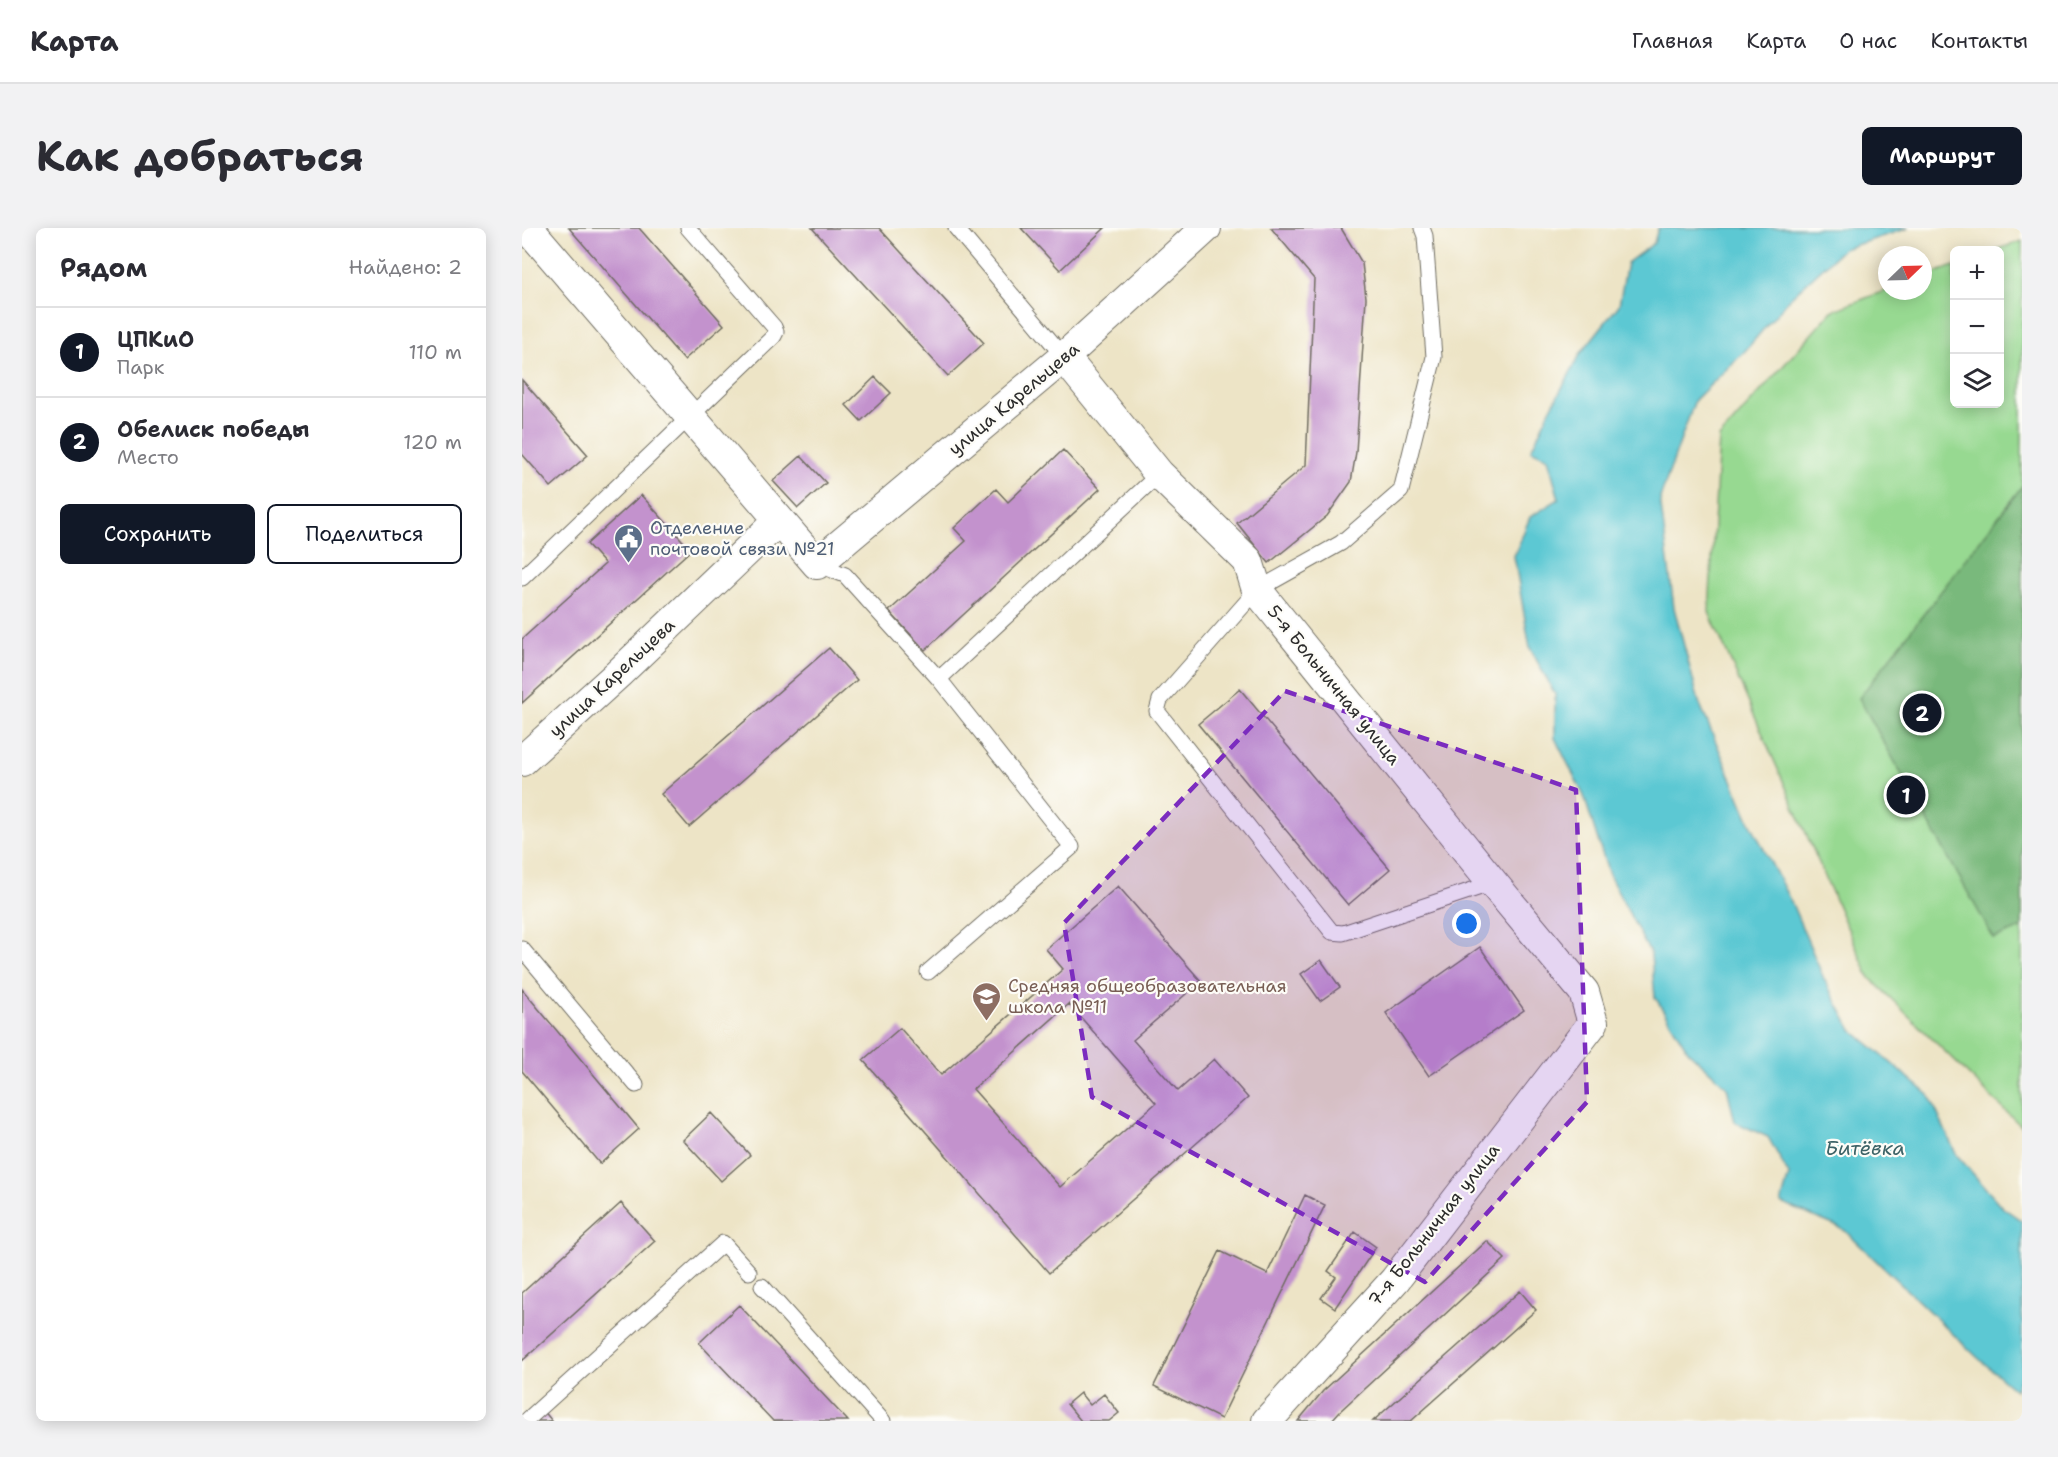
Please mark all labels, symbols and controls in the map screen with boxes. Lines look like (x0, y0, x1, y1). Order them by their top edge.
text: Карта (30, 22, 119, 60)
text: Главная (1632, 27, 1713, 55)
text: Карта (1746, 27, 1806, 55)
text: О нас (1839, 27, 1897, 55)
text: Контакты (1930, 27, 2028, 55)
button: Маршрут (1862, 127, 2022, 185)
text: Как добраться (36, 128, 364, 184)
north arrow (1878, 246, 1932, 300)
map controls (1950, 246, 2004, 408)
button: + (1950, 246, 2004, 300)
text: Рядом (60, 250, 147, 285)
text: Найдено: 2 (349, 254, 462, 280)
button: − (1950, 300, 2004, 354)
text: ЦПКиО (117, 325, 194, 354)
street label: улица Карельцева (943, 337, 1085, 461)
text: 1 (75, 339, 84, 365)
text: 110 m (408, 339, 462, 365)
text: Парк (117, 354, 164, 380)
button: layers (1950, 354, 2004, 408)
text: Обелиск победы (117, 415, 310, 444)
text: 2 (73, 429, 87, 455)
text: 120 m (403, 429, 462, 455)
text: Место (117, 444, 179, 470)
button: Сохранить (60, 504, 255, 564)
button: Поделиться (267, 504, 462, 564)
place label: Отделение почтовой связи №21 (650, 516, 834, 561)
public building icon: Отделение почтовой связи №21 (613, 522, 645, 564)
street label: 5-я Больничная улица (1262, 600, 1406, 770)
street label: улица Карельцева (544, 613, 680, 743)
pin: 2 (1902, 690, 1942, 736)
pin: 1 (1886, 772, 1926, 818)
your location (1452, 909, 1481, 938)
place label: Средняя общеобразовательная школа №11 (1008, 974, 1287, 1019)
school or university icon: Средняя общеобразовательная школа №11 (971, 980, 1003, 1022)
water label: Битёвка (1825, 1135, 1905, 1161)
street label: 7-я Больничная улица (1363, 1139, 1505, 1311)

